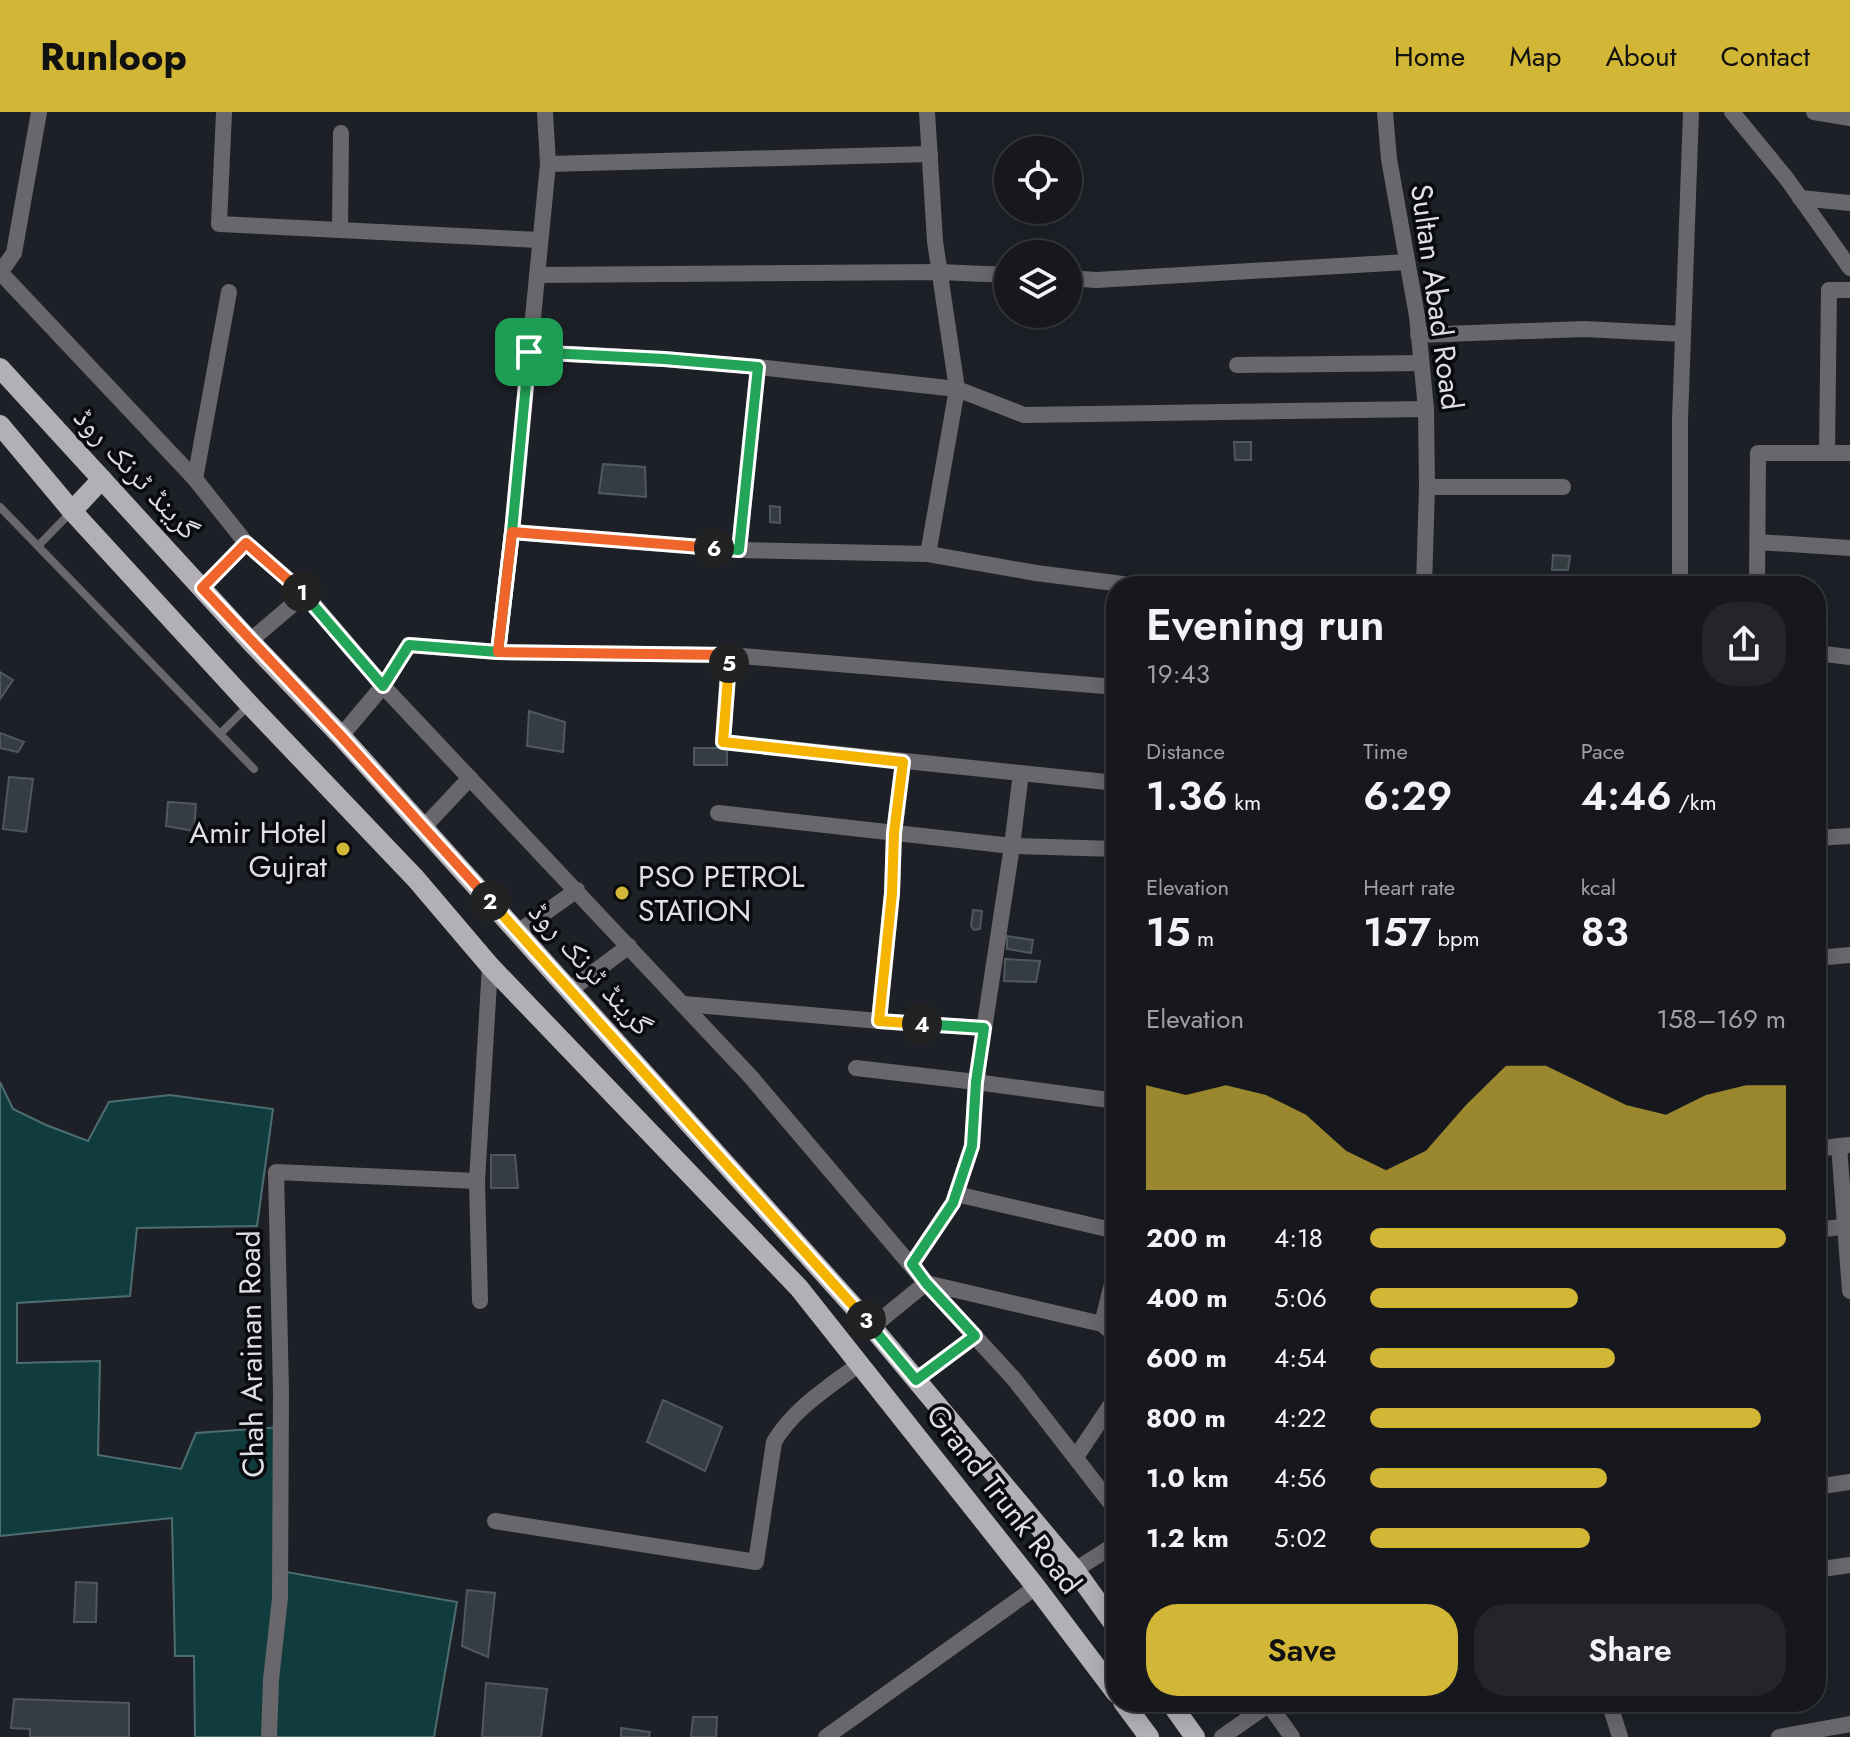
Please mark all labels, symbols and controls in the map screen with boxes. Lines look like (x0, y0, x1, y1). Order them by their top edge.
text: Runloop (40, 29, 187, 84)
text: Home (1394, 36, 1465, 77)
text: Map (1509, 36, 1561, 77)
text: About (1605, 36, 1677, 77)
text: Contact (1721, 36, 1810, 77)
map controls (994, 136, 1082, 328)
button: locate (994, 136, 1082, 224)
street label: Sultan Abad Road (1400, 181, 1474, 413)
button: layers (994, 240, 1082, 328)
pin (495, 318, 563, 386)
icon: arrive (507, 330, 551, 374)
street label: گرینڈ ٹرنک روڈ (64, 397, 210, 549)
pin: 6 (694, 528, 734, 568)
text: 6 (707, 532, 721, 564)
pin: 1 (282, 572, 322, 612)
text: 1 (296, 576, 308, 608)
text: Evening run (1146, 593, 1385, 657)
button: share (1702, 602, 1786, 686)
pin: 5 (709, 643, 749, 683)
text: 5 (722, 647, 736, 679)
text: 19:43 (1146, 655, 1210, 693)
text: Distance (1146, 735, 1225, 767)
text: Time (1363, 735, 1408, 767)
text: Pace (1581, 735, 1624, 767)
text: 1.36 (1146, 767, 1228, 825)
text: 6:29 (1363, 767, 1452, 825)
text: 4:46 (1581, 767, 1672, 825)
text: km (1228, 786, 1261, 818)
text: /km (1672, 786, 1717, 818)
place label: Amir Hotel Gujrat (189, 811, 328, 888)
marker: Amir Hotel Gujrat (334, 840, 352, 858)
place label: PSO PETROL STATION (638, 855, 805, 932)
text: Elevation (1146, 871, 1229, 903)
text: Heart rate (1363, 871, 1455, 903)
text: kcal (1581, 871, 1616, 903)
pin: 2 (470, 881, 510, 921)
marker: PSO PETROL STATION (613, 884, 631, 902)
text: 2 (483, 885, 497, 917)
street label: گرینڈ ٹرنک روڈ (519, 891, 663, 1045)
text: 15 (1146, 903, 1190, 961)
text: 157 (1363, 903, 1431, 961)
text: 83 (1581, 903, 1629, 961)
text: m (1190, 922, 1214, 954)
text: bpm (1431, 922, 1480, 954)
text: Elevation (1146, 1000, 1244, 1038)
text: 158–169 m (1656, 1000, 1786, 1038)
pin: 4 (902, 1004, 942, 1044)
text: 4 (914, 1008, 930, 1040)
text: 200 m (1146, 1219, 1227, 1257)
text: 4:18 (1274, 1219, 1323, 1257)
street label: Chah Arainan Road (227, 1230, 275, 1478)
text: 400 m (1146, 1279, 1228, 1317)
text: 5:06 (1274, 1279, 1327, 1317)
pin: 3 (846, 1300, 886, 1340)
text: 3 (859, 1304, 873, 1336)
text: 600 m (1146, 1339, 1227, 1377)
text: 4:54 (1274, 1339, 1327, 1377)
street label: Grand Trunk Road (916, 1395, 1092, 1603)
text: 800 m (1146, 1399, 1226, 1437)
text: 4:22 (1274, 1399, 1327, 1437)
text: 1.0 km (1146, 1459, 1229, 1497)
text: 4:56 (1274, 1459, 1327, 1497)
text: 1.2 km (1146, 1519, 1229, 1557)
text: 5:02 (1274, 1519, 1327, 1557)
button: Save (1146, 1604, 1458, 1696)
button: Share (1474, 1604, 1786, 1696)

